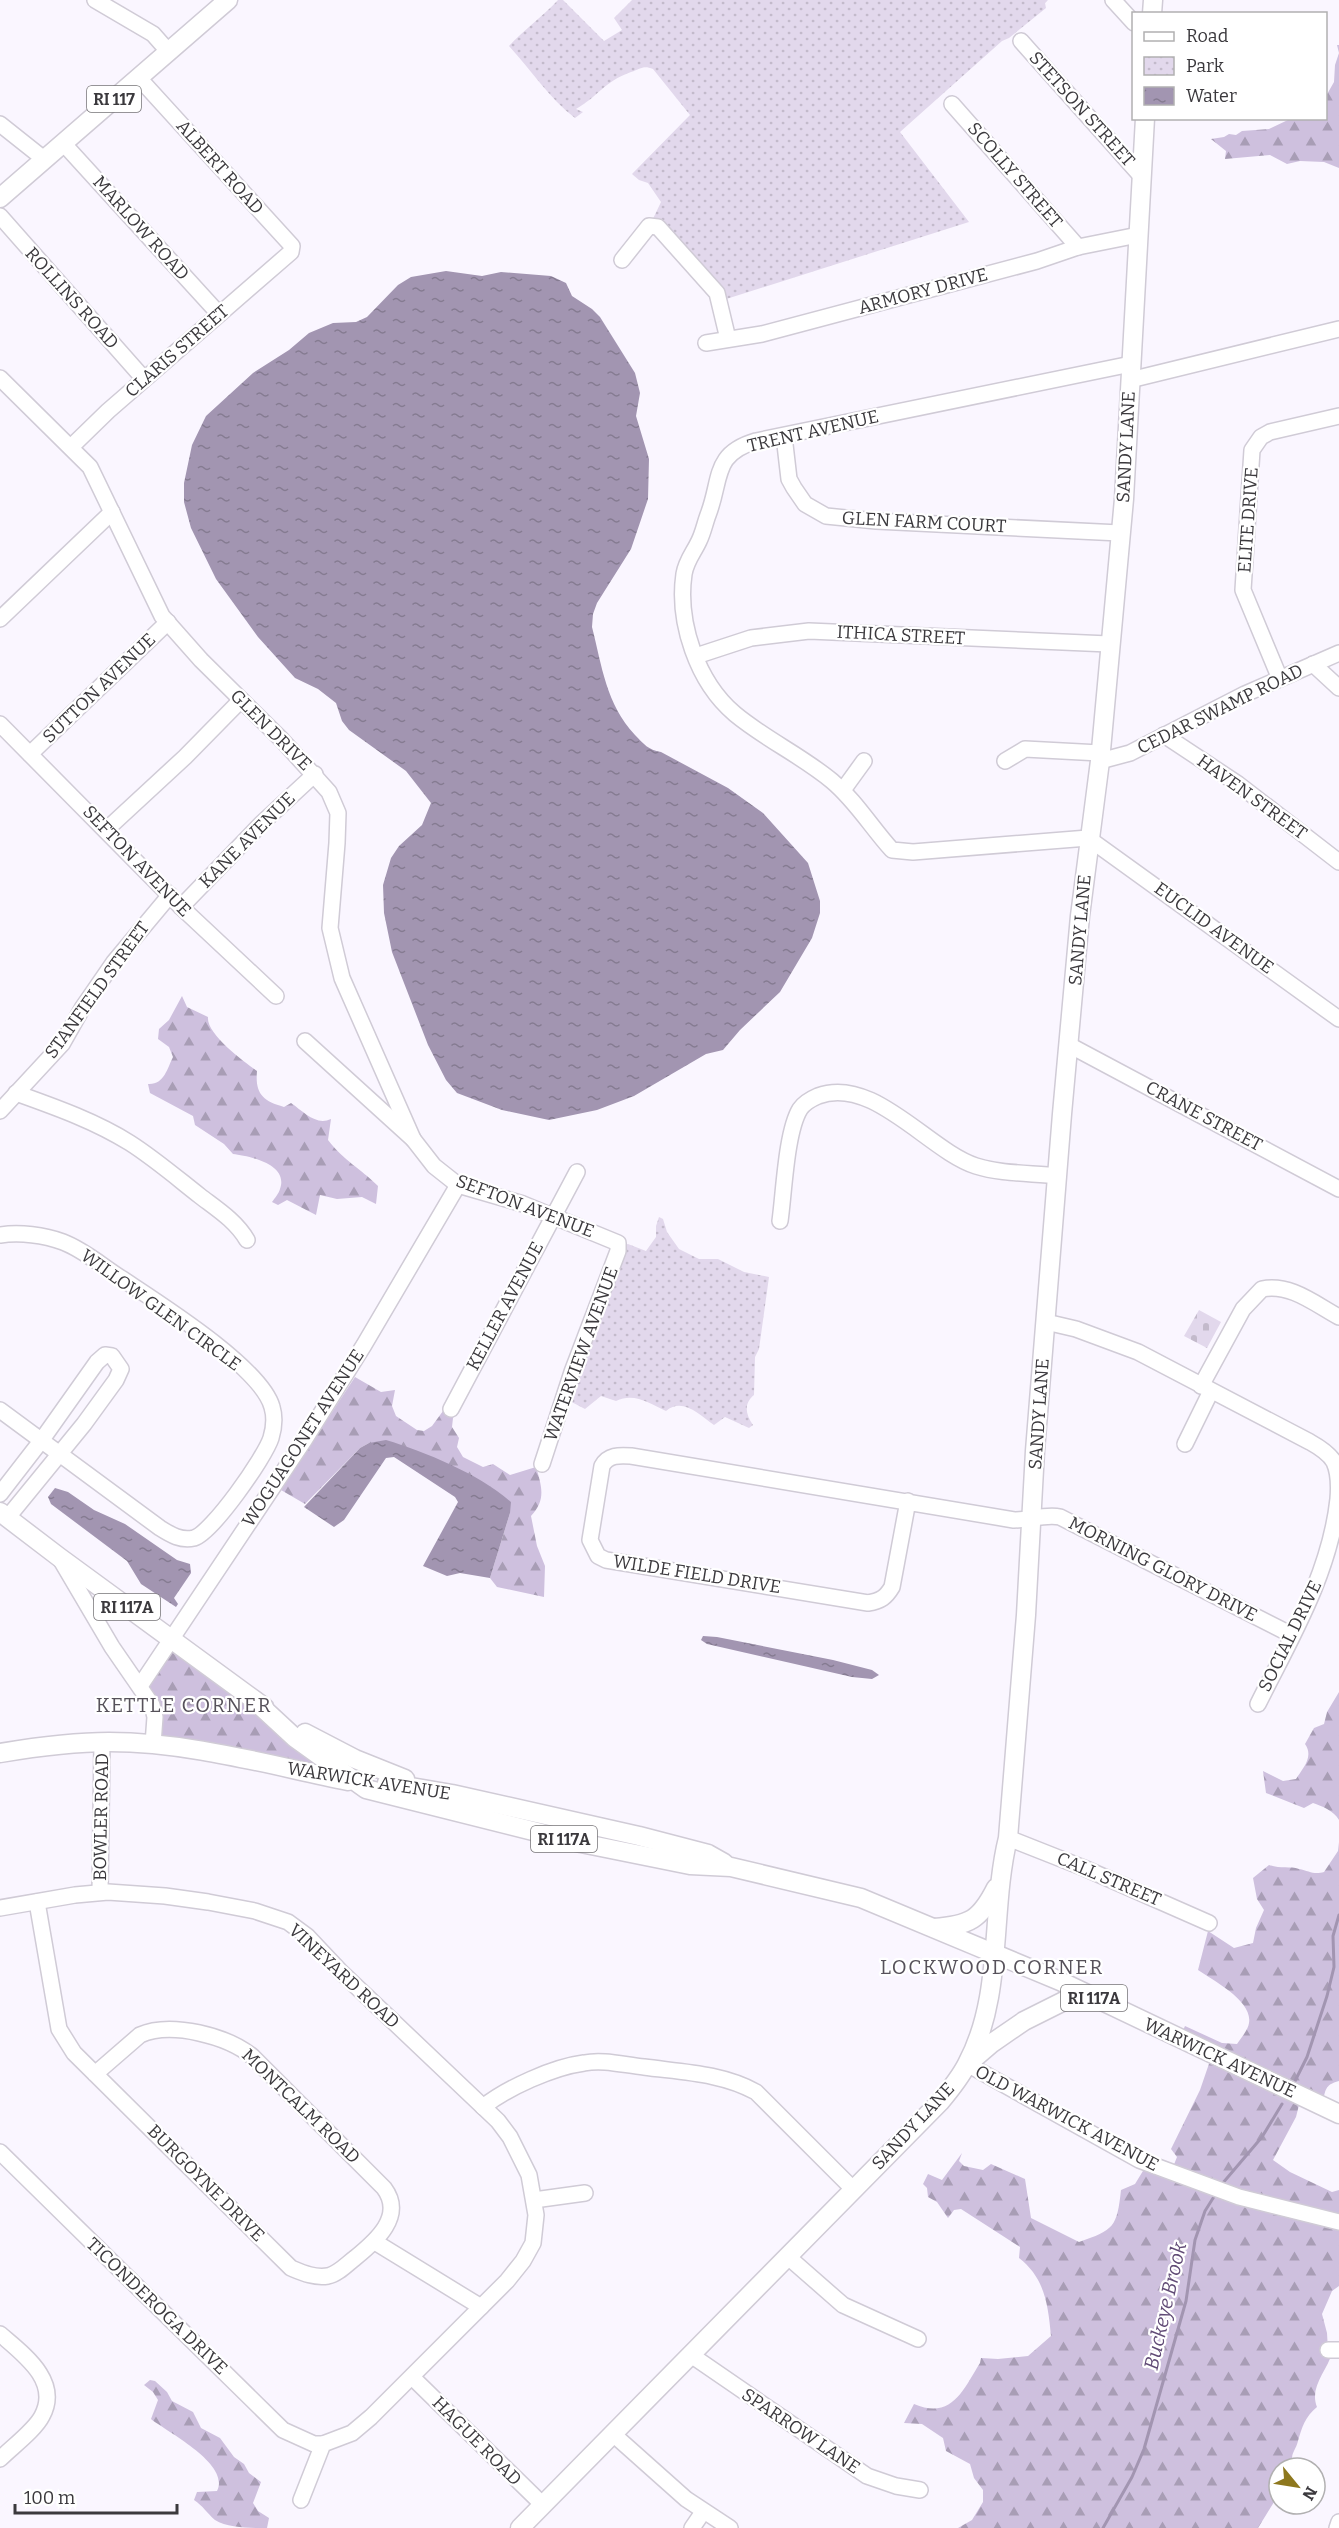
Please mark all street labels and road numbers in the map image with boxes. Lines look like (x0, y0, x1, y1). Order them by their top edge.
street label: STETSON STREET (1025, 47, 1140, 171)
road number: RI 117 (87, 86, 141, 112)
street label: ALBERT ROAD (172, 115, 268, 219)
street label: SCOLLY STREET (963, 118, 1067, 233)
street label: MARLOW ROAD (88, 171, 194, 285)
street label: ROLLINS ROAD (21, 243, 123, 353)
street label: ARMORY DRIVE (856, 263, 990, 319)
street label: CLARIS STREET (121, 300, 234, 402)
street label: SANDY LANE (1112, 391, 1140, 503)
street label: TRENT AVENUE (745, 405, 881, 457)
street label: ELITE DRIVE (1233, 466, 1263, 574)
street label: GLEN FARM COURT (841, 507, 1007, 537)
street label: ITHICA STREET (836, 621, 966, 649)
street label: SUTTON AVENUE (38, 628, 160, 748)
street label: CEDAR SWAMP ROAD (1133, 659, 1307, 759)
street label: GLEN DRIVE (226, 685, 316, 775)
street label: HAVEN STREET (1193, 750, 1312, 844)
street label: KANE AVENUE (194, 787, 300, 893)
street label: SEFTON AVENUE (78, 801, 196, 921)
street label: SANDY LANE (1064, 874, 1096, 986)
street label: EUCLID AVENUE (1150, 877, 1278, 979)
street label: STANFIELD STREET (40, 917, 154, 1063)
street label: CRANE STREET (1142, 1076, 1266, 1156)
street label: SEFTON AVENUE (453, 1170, 597, 1242)
street label: KELLER AVENUE (462, 1238, 548, 1374)
street label: WILLOW GLEN CIRCLE (77, 1244, 245, 1376)
street label: WATERVIEW AVENUE (539, 1264, 623, 1444)
street label: WOGUAGONET AVENUE (237, 1345, 369, 1531)
street label: SANDY LANE (1024, 1358, 1054, 1470)
street label: MORNING GLORY DRIVE (1065, 1512, 1261, 1626)
street label: WILDE FIELD DRIVE (612, 1550, 782, 1598)
street label: SOCIAL DRIVE (1254, 1577, 1326, 1695)
road number: RI 117A (94, 1594, 160, 1620)
street label: BOWLER ROAD (89, 1753, 113, 1881)
street label: WARWICK AVENUE (286, 1757, 452, 1805)
road number: RI 117A (531, 1826, 597, 1852)
street label: CALL STREET (1054, 1847, 1165, 1911)
street label: VINEYARD ROAD (284, 1919, 404, 2033)
road number: RI 117A (1061, 1985, 1127, 2011)
street label: WARWICK AVENUE (1140, 2013, 1300, 2103)
street label: MONTCALM ROAD (237, 2044, 365, 2168)
street label: OLD WARWICK AVENUE (971, 2060, 1163, 2176)
street label: SANDY LANE (867, 2078, 959, 2174)
street label: BURGOYNE DRIVE (143, 2120, 269, 2246)
street label: TICONDEROGA DRIVE (82, 2233, 232, 2379)
street label: SPARROW LANE (738, 2383, 864, 2479)
street label: HAGUE ROAD (428, 2392, 526, 2490)

